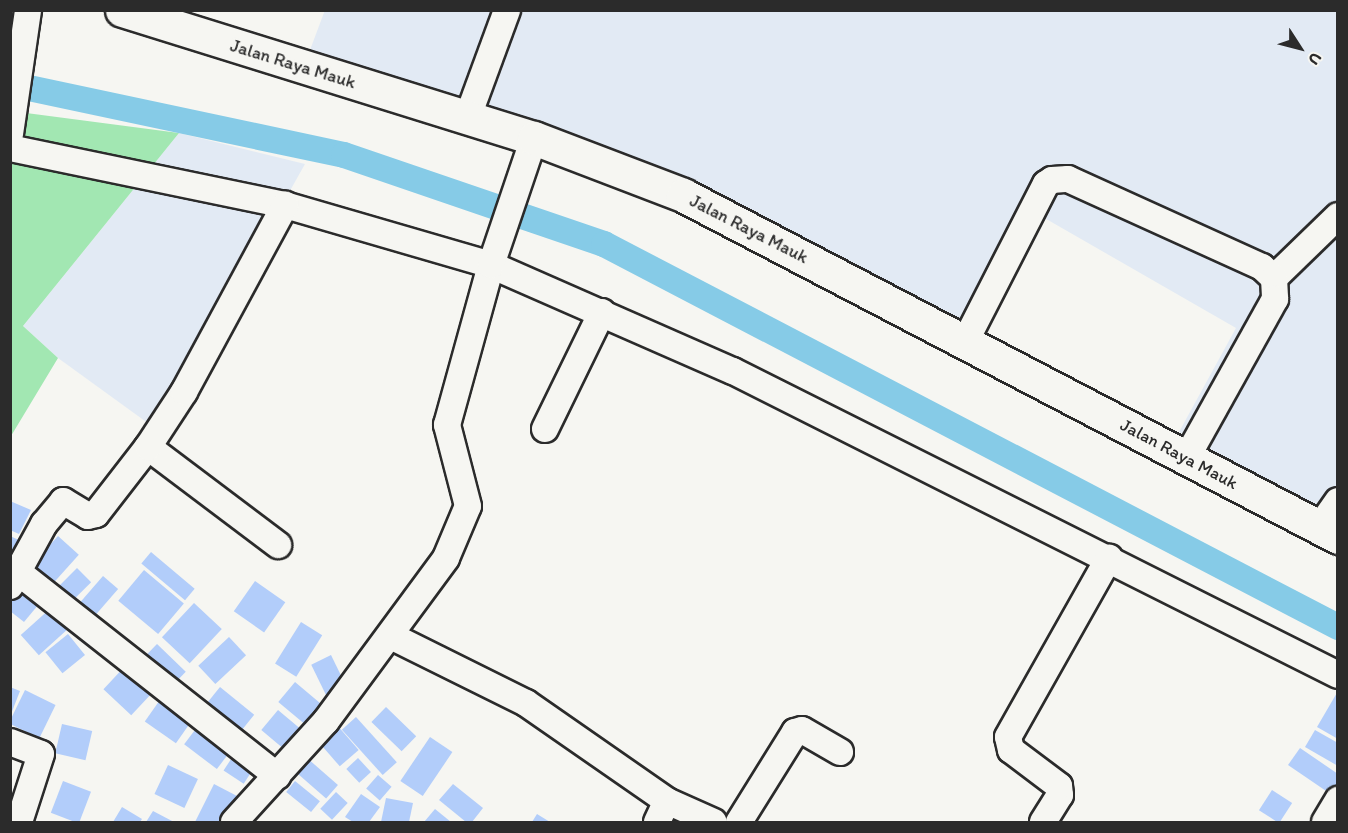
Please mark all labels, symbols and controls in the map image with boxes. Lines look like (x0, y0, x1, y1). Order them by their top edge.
north arrow (1270, 18, 1330, 78)
street label: Jalan Raya Mauk (228, 35, 358, 93)
text: U (1304, 49, 1326, 69)
street label: Jalan Raya Mauk (686, 190, 812, 268)
street label: Jalan Raya Mauk (1117, 414, 1241, 494)

